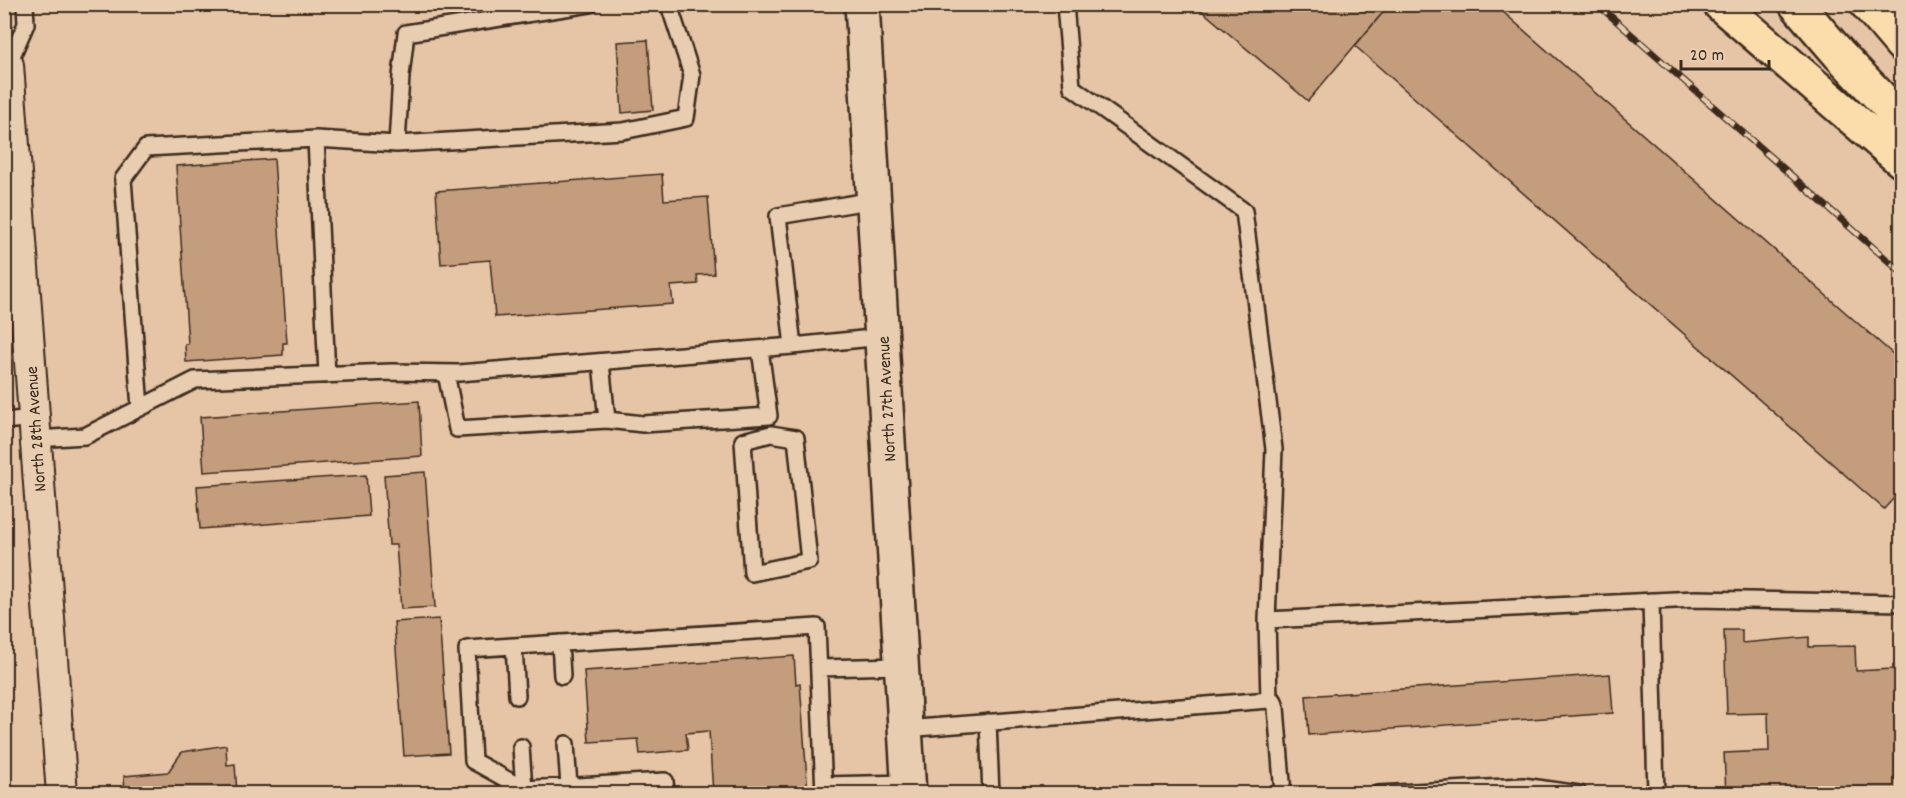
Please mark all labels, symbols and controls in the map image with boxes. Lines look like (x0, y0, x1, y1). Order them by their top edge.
scale bar (1681, 33, 1770, 71)
text: 20 m (1690, 44, 1724, 69)
street label: North 27th Avenue (873, 335, 904, 462)
street label: North 28th Avenue (21, 365, 54, 493)

